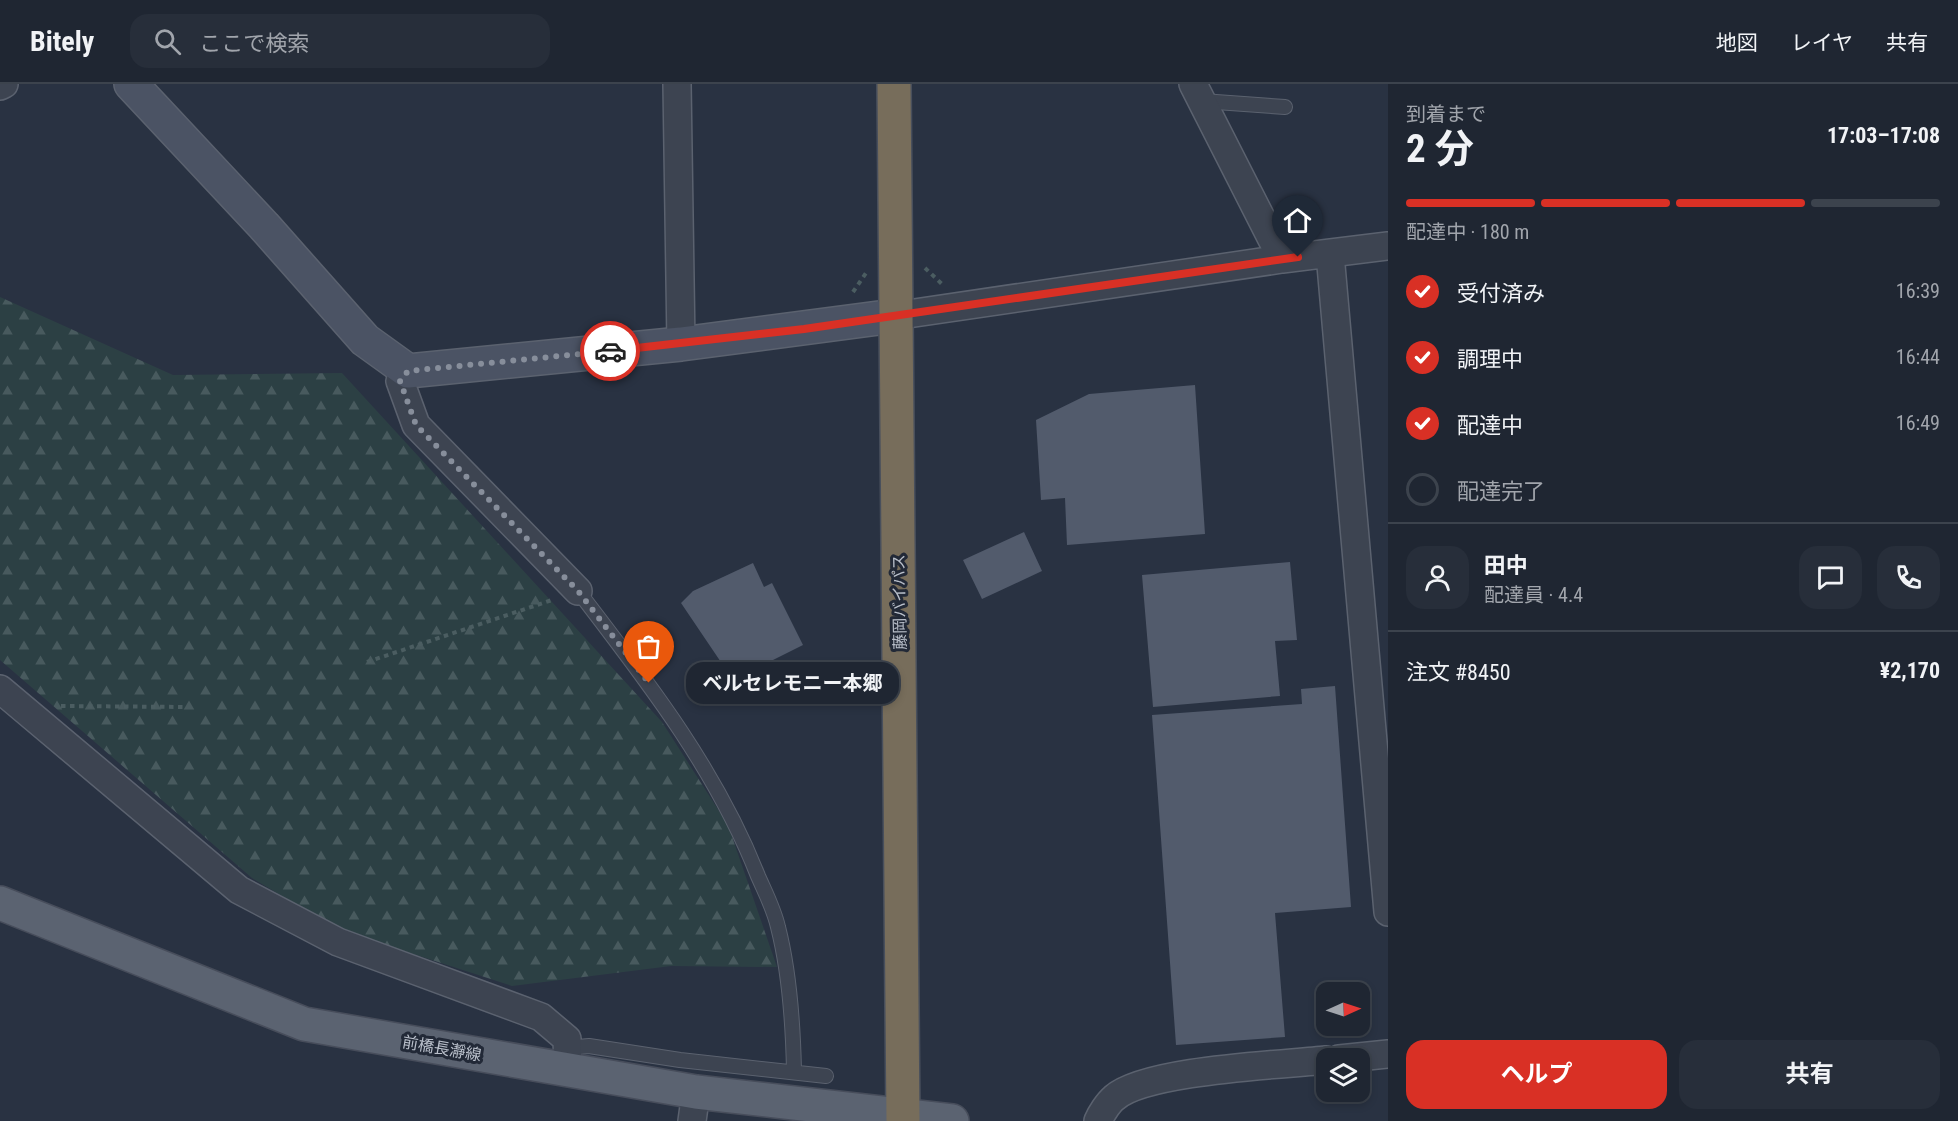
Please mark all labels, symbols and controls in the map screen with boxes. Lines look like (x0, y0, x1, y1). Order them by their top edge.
search box (130, 14, 550, 68)
text: Bitely (30, 25, 94, 58)
icon: search (151, 25, 184, 58)
text: ここで検索 (199, 31, 309, 56)
text: 地図 (1716, 31, 1758, 55)
text: レイヤ (1791, 31, 1853, 55)
text: 共有 (1886, 31, 1928, 55)
text: 到着まで (1406, 102, 1486, 126)
text: 17:03–17:08 (1827, 123, 1940, 148)
text: 2 分 (1406, 126, 1474, 172)
pin (1272, 195, 1323, 257)
icon: home (1281, 204, 1314, 237)
text: 配達中 · 180 m (1406, 220, 1529, 244)
icon: check (1406, 275, 1439, 308)
text: 16:39 (1896, 279, 1940, 303)
text: 受付済み (1457, 281, 1545, 306)
courier (580, 321, 640, 381)
icon: car (594, 335, 627, 368)
icon: check (1406, 341, 1439, 374)
text: 16:44 (1896, 345, 1940, 369)
text: 調理中 (1457, 347, 1523, 372)
icon: check (1406, 407, 1439, 440)
text: 16:49 (1896, 411, 1940, 435)
text: 配達中 (1457, 413, 1523, 438)
text: 配達完了 (1457, 479, 1545, 504)
button: person (1406, 546, 1469, 609)
button: chat (1799, 546, 1862, 609)
button: phone (1877, 546, 1940, 609)
text: 田中 (1484, 553, 1528, 578)
street label: 藤岡バイパス (889, 554, 910, 650)
text: 配達員 · 4.4 (1484, 583, 1583, 607)
pin (623, 621, 674, 683)
icon: bag (632, 630, 665, 663)
text: ¥2,170 (1880, 658, 1940, 683)
text: 注文 #8450 (1406, 660, 1511, 685)
callout: ベルセレモニー本郷 (685, 662, 898, 704)
text: ベルセレモニー本郷 (703, 671, 883, 695)
north arrow (1316, 982, 1370, 1036)
map controls (1316, 982, 1370, 1102)
street label: 前橋長瀞線 (401, 1032, 483, 1065)
button: ヘルプ (1406, 1040, 1667, 1109)
button: 共有 (1679, 1040, 1940, 1109)
button: layers (1316, 1048, 1370, 1102)

